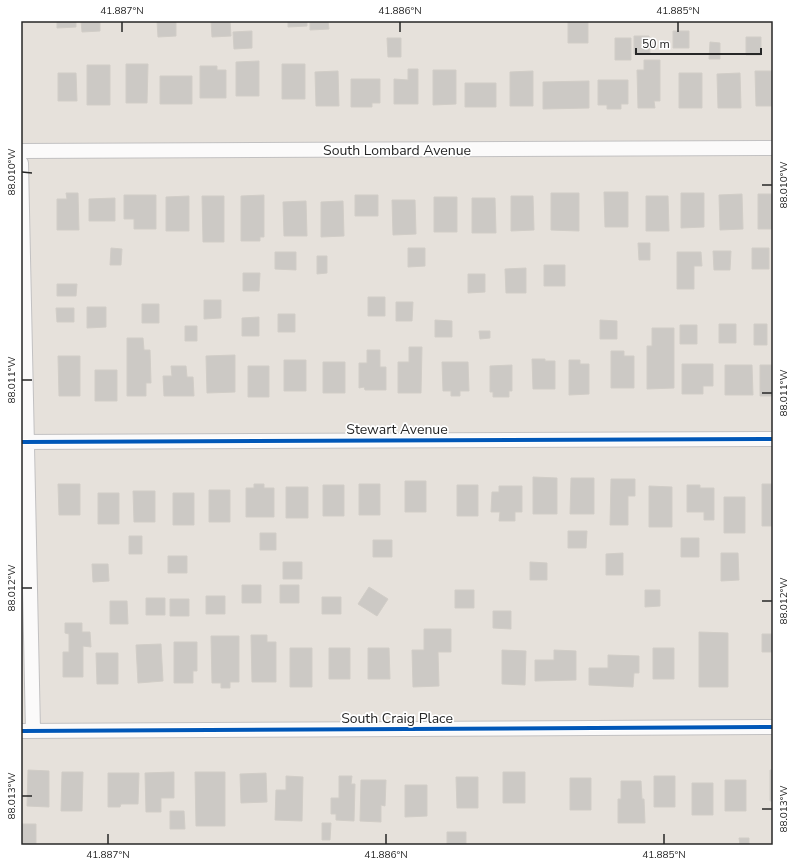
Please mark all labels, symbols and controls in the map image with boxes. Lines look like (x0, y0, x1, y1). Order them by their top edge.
text: 41.887°N (100, 4, 144, 18)
text: 41.886°N (378, 4, 422, 18)
text: 41.885°N (656, 4, 700, 18)
scale bar (636, 30, 761, 56)
text: 50 m (642, 36, 670, 52)
street label: South Lombard Avenue (323, 141, 471, 160)
text: 88.010°W (5, 148, 19, 196)
text: 88.010°W (777, 161, 791, 209)
text: 88.011°W (5, 356, 19, 404)
text: 88.011°W (777, 369, 791, 417)
street label: Stewart Avenue (346, 420, 448, 439)
text: 88.012°W (5, 564, 19, 612)
text: 88.012°W (777, 577, 791, 625)
street label: South Craig Place (341, 709, 453, 728)
text: 88.013°W (5, 772, 19, 820)
text: 88.013°W (777, 785, 791, 833)
text: 41.887°N (86, 848, 130, 862)
text: 41.886°N (364, 848, 408, 862)
text: 41.885°N (642, 848, 686, 862)

